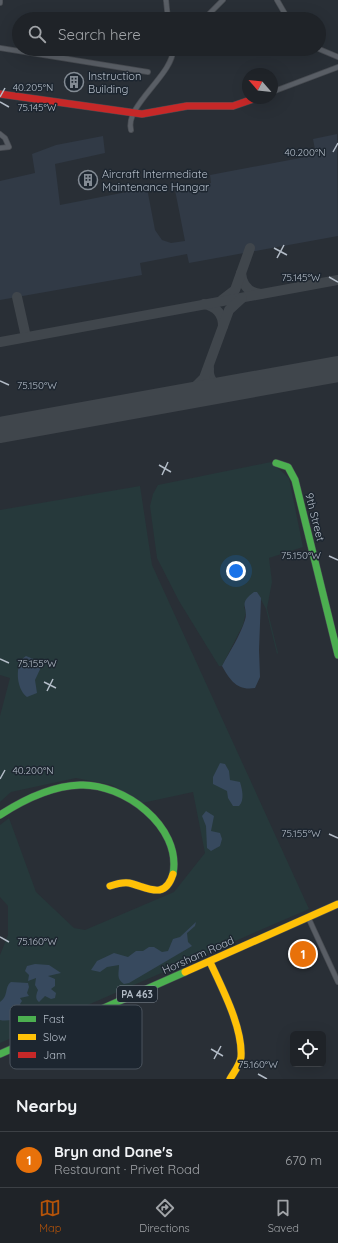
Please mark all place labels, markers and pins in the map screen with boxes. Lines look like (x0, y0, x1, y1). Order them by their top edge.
place label: Instruction Building (88, 69, 141, 96)
building icon: Instruction Building (63, 71, 85, 93)
place label: Aircraft Intermediate Maintenance Hangar (102, 167, 210, 194)
building icon: Aircraft Intermediate Maintenance Hangar (77, 169, 99, 191)
pin: 1 (290, 939, 316, 969)

